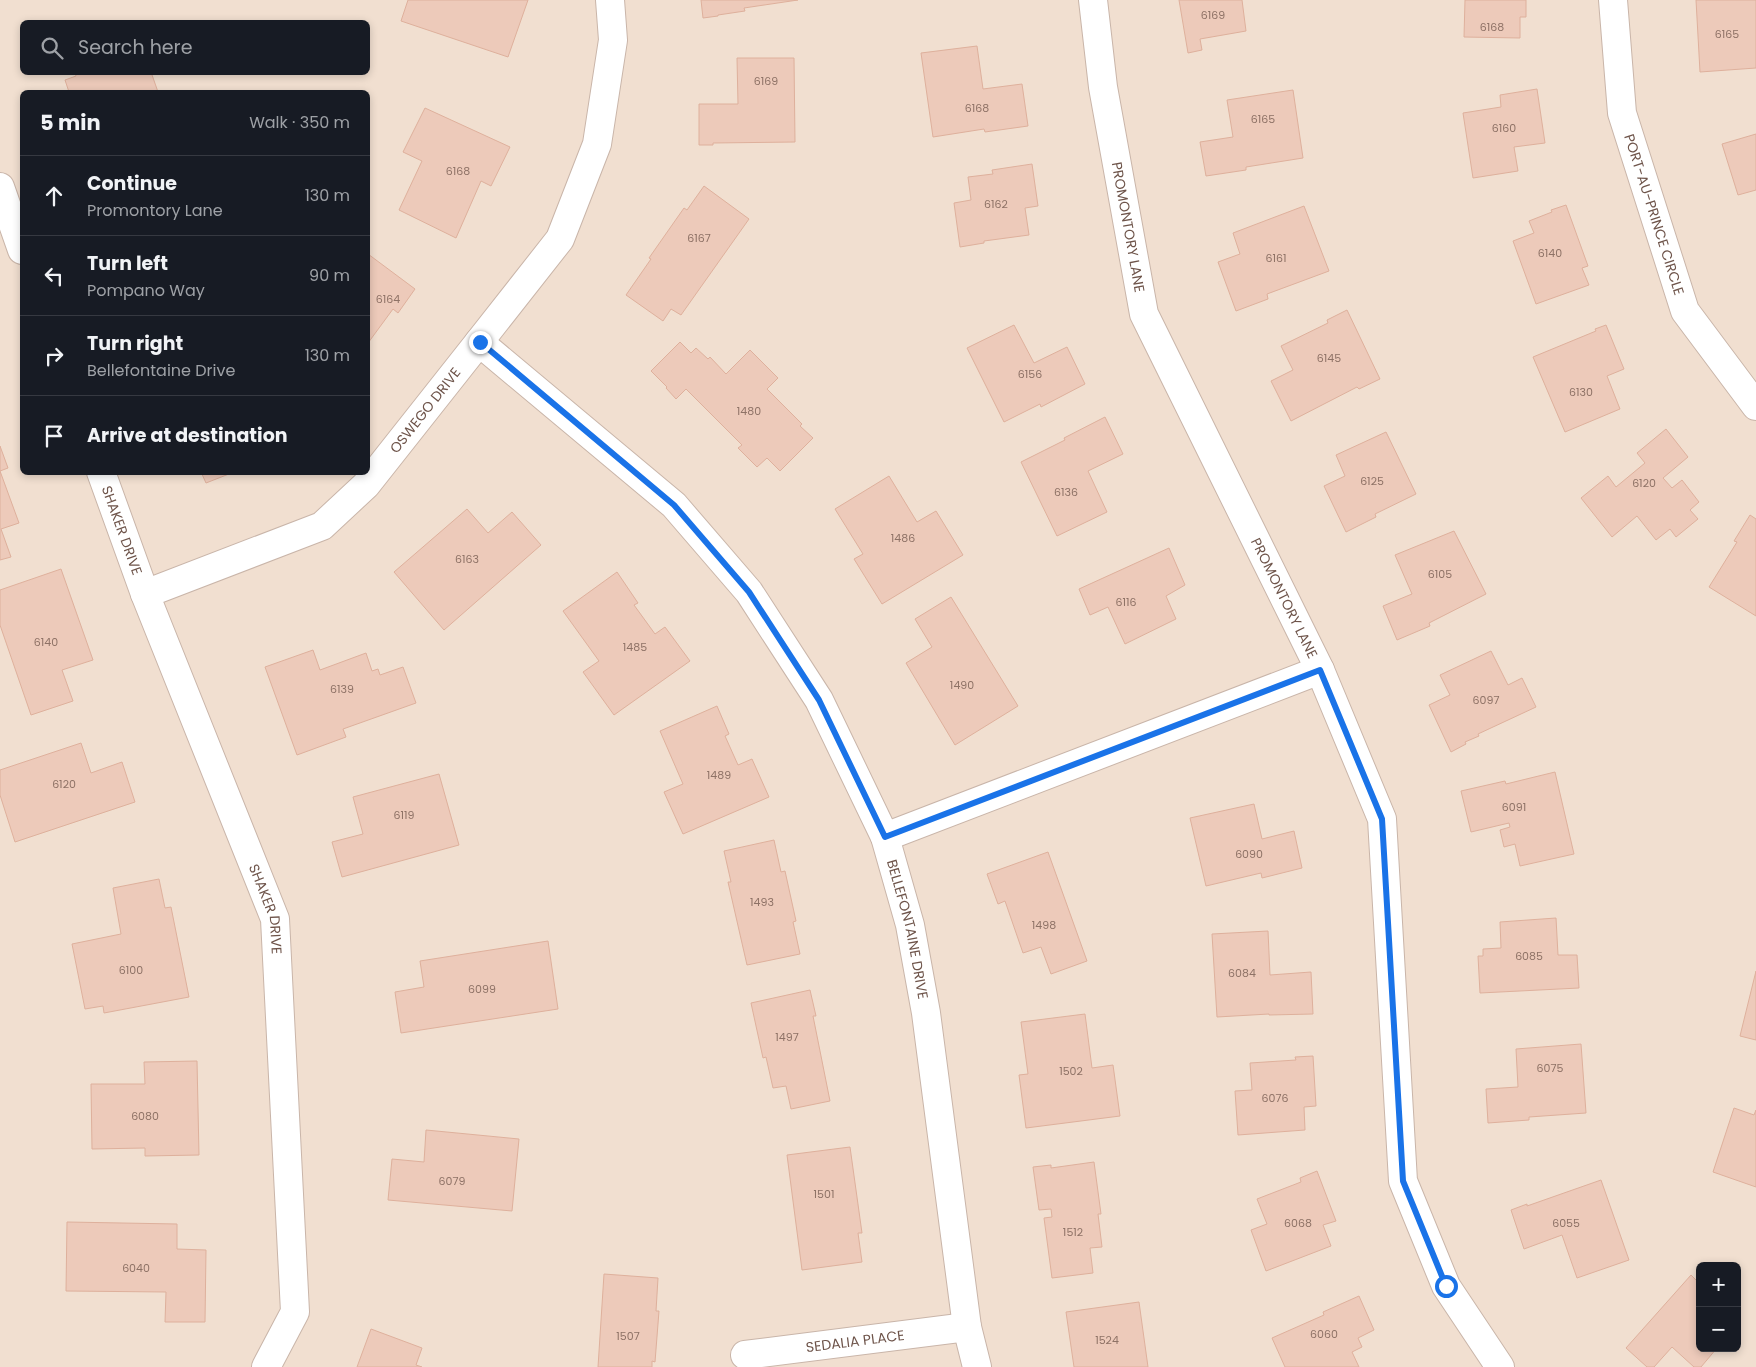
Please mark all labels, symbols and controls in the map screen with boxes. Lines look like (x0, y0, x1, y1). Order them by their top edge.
house number: 6169 (1201, 7, 1225, 23)
house number: 6168 (1480, 19, 1504, 35)
search box (20, 20, 370, 75)
house number: 6165 (1715, 26, 1739, 42)
icon: search (38, 34, 66, 62)
text: Search here (78, 34, 192, 61)
house number: 6169 (754, 73, 778, 89)
house number: 6168 (965, 100, 989, 116)
text: 5 min (40, 108, 101, 137)
text: Walk · 350 m (249, 111, 350, 134)
house number: 6165 (1251, 111, 1275, 127)
house number: 6160 (1492, 120, 1516, 136)
street label: PORT-AU-PRINCE CIRCLE (1619, 132, 1689, 298)
street label: PROMONTORY LANE (1107, 160, 1150, 294)
house number: 6168 (446, 163, 470, 179)
text: Continue (87, 170, 177, 197)
icon: ahead (40, 182, 68, 210)
text: 130 m (305, 184, 350, 207)
house number: 6162 (984, 196, 1008, 212)
text: Promontory Lane (87, 199, 223, 222)
house number: 6167 (687, 230, 711, 246)
house number: 6140 (1538, 245, 1562, 261)
text: Turn left (87, 250, 168, 277)
house number: 6161 (1265, 250, 1287, 266)
icon: left (40, 262, 68, 290)
text: 90 m (309, 264, 350, 287)
text: Pompano Way (87, 279, 205, 302)
house number: 6164 (376, 291, 400, 307)
text: Turn right (87, 330, 183, 357)
route end (469, 331, 492, 354)
icon: right (40, 342, 68, 370)
text: 130 m (305, 344, 350, 367)
house number: 6145 (1317, 350, 1341, 366)
text: Bellefontaine Drive (87, 359, 235, 382)
street label: OSWEGO DRIVE (385, 363, 465, 457)
house number: 6156 (1018, 366, 1042, 382)
house number: 6130 (1569, 384, 1593, 400)
house number: 1480 (737, 403, 761, 419)
icon: arrive (40, 422, 68, 450)
text: Arrive at destination (87, 422, 288, 449)
house number: 6125 (1360, 473, 1384, 489)
house number: 6120 (1632, 475, 1656, 491)
street label: SHAKER DRIVE (97, 483, 147, 578)
house number: 6136 (1054, 484, 1078, 500)
house number: 1486 (891, 530, 915, 546)
street label: PROMONTORY LANE (1246, 534, 1323, 662)
house number: 6163 (455, 551, 479, 567)
house number: 6105 (1428, 566, 1452, 582)
house number: 6116 (1115, 594, 1137, 610)
house number: 6140 (34, 634, 58, 650)
house number: 1485 (623, 639, 647, 655)
house number: 1490 (950, 677, 974, 693)
house number: 6139 (330, 681, 354, 697)
house number: 6097 (1473, 692, 1499, 708)
house number: 1489 (707, 767, 731, 783)
house number: 6120 (52, 776, 76, 792)
house number: 6091 (1502, 799, 1526, 815)
house number: 6119 (394, 807, 415, 823)
house number: 6090 (1235, 846, 1263, 862)
street label: BELLEFONTAINE DRIVE (882, 857, 933, 1001)
street label: SHAKER DRIVE (244, 861, 287, 955)
house number: 1493 (750, 894, 774, 910)
house number: 1498 (1032, 917, 1056, 933)
house number: 6085 (1515, 948, 1543, 964)
house number: 6100 (119, 962, 143, 978)
house number: 6084 (1228, 965, 1256, 981)
house number: 6099 (468, 981, 496, 997)
house number: 1497 (775, 1029, 799, 1045)
house number: 6075 (1537, 1060, 1563, 1076)
house number: 1502 (1059, 1063, 1083, 1079)
house number: 6076 (1262, 1090, 1288, 1106)
house number: 6080 (131, 1108, 159, 1124)
house number: 6079 (439, 1173, 465, 1189)
house number: 1501 (814, 1186, 834, 1202)
house number: 6068 (1284, 1215, 1312, 1231)
house number: 6055 (1552, 1215, 1580, 1231)
house number: 1512 (1063, 1224, 1083, 1240)
house number: 6040 (122, 1260, 150, 1276)
map controls (1696, 1262, 1741, 1352)
button: + (1696, 1262, 1741, 1307)
route start (1435, 1275, 1458, 1298)
button: − (1696, 1307, 1741, 1352)
street label: SEDALIA PLACE (805, 1325, 906, 1357)
house number: 6060 (1310, 1326, 1338, 1342)
house number: 1507 (616, 1328, 640, 1344)
house number: 1524 (1095, 1332, 1119, 1348)

